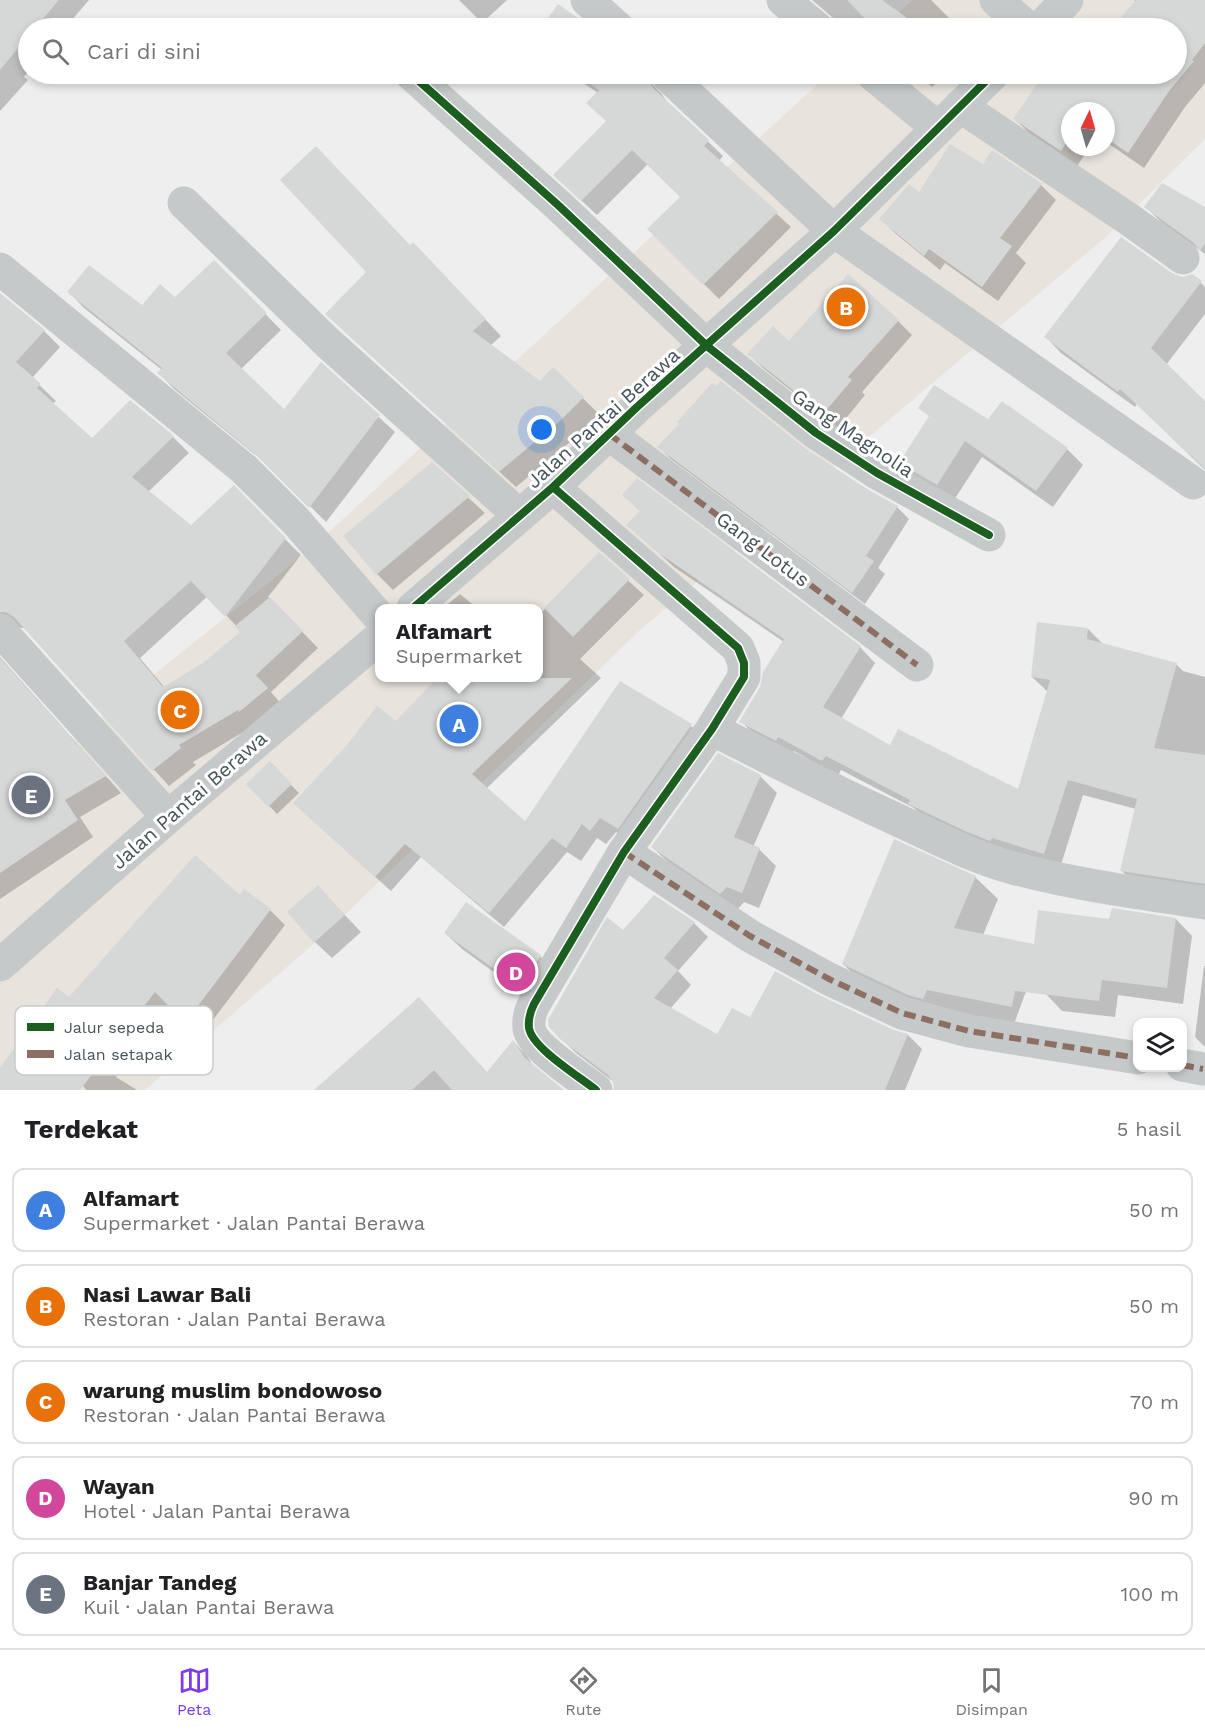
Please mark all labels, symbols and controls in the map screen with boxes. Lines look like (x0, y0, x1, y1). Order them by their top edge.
search box (18, 18, 1187, 84)
icon: search (39, 35, 72, 68)
text: Cari di sini (87, 39, 201, 64)
north arrow (1061, 102, 1115, 156)
pin: B (826, 284, 866, 330)
street label: Jalan Pantai Berawa (521, 343, 685, 493)
street label: Gang Magnolia (788, 383, 918, 483)
your location (527, 415, 556, 444)
street label: Gang Lotus (712, 506, 814, 592)
popup (375, 604, 543, 682)
text: Alfamart (396, 619, 492, 644)
text: Supermarket (396, 644, 522, 668)
pin: C (160, 688, 200, 732)
pin: A (440, 702, 478, 746)
street label: Jalan Pantai Berawa (106, 726, 272, 874)
pin: E (12, 772, 51, 818)
pin: D (496, 950, 536, 994)
legend (15, 1006, 213, 1075)
text: Jalur sepeda (64, 1018, 164, 1037)
map controls (1133, 1018, 1187, 1072)
button: layers (1133, 1018, 1187, 1072)
text: Jalan setapak (64, 1045, 172, 1064)
text: Terdekat (24, 1114, 138, 1144)
text: 5 hasil (1117, 1117, 1181, 1141)
text: Alfamart (83, 1186, 179, 1211)
text: A (39, 1198, 52, 1222)
text: 50 m (1129, 1198, 1179, 1222)
text: Supermarket · Jalan Pantai Berawa (83, 1211, 425, 1235)
text: Nasi Lawar Bali (83, 1282, 251, 1307)
text: B (39, 1294, 52, 1318)
text: 50 m (1129, 1294, 1179, 1318)
text: Restoran · Jalan Pantai Berawa (83, 1307, 386, 1331)
text: warung muslim bondowoso (83, 1378, 382, 1403)
text: C (39, 1390, 52, 1414)
text: 70 m (1130, 1390, 1179, 1414)
text: Restoran · Jalan Pantai Berawa (83, 1403, 386, 1427)
text: Wayan (83, 1474, 155, 1499)
text: D (38, 1486, 53, 1510)
text: 90 m (1128, 1486, 1179, 1510)
text: Hotel · Jalan Pantai Berawa (83, 1499, 350, 1523)
text: Banjar Tandeg (83, 1570, 236, 1595)
text: E (39, 1582, 52, 1606)
text: 100 m (1120, 1582, 1179, 1606)
text: Kuil · Jalan Pantai Berawa (83, 1595, 334, 1619)
tab: Peta (177, 1664, 211, 1719)
tab: Rute (565, 1664, 601, 1719)
tab: Disimpan (955, 1664, 1028, 1719)

